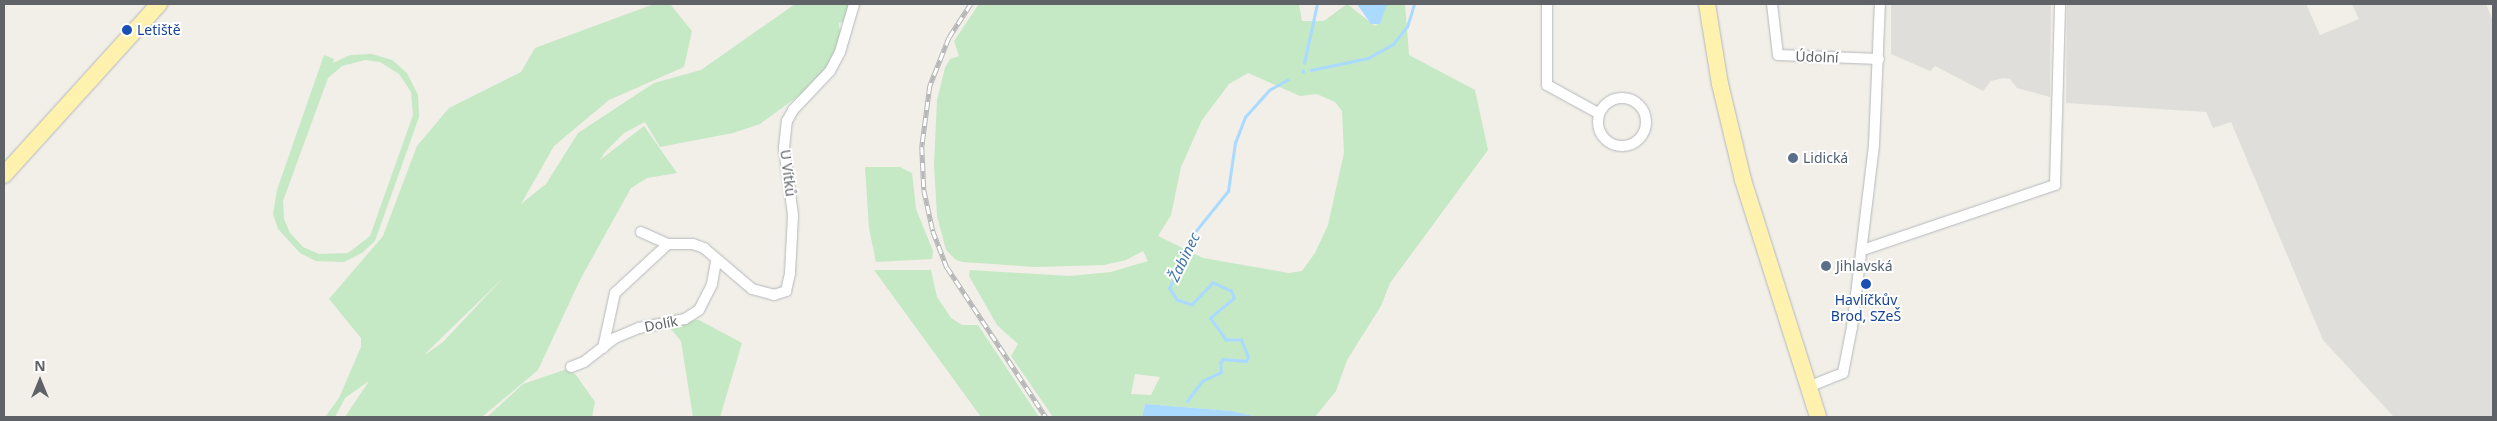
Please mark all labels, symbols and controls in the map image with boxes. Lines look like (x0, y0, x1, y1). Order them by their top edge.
place label: Letiště (137, 22, 181, 38)
marker: Letiště (121, 24, 133, 36)
street label: Údolní (1795, 48, 1839, 66)
street label: U Vítků (777, 149, 799, 197)
place label: Lidická (1803, 150, 1848, 166)
marker: Lidická (1787, 152, 1799, 164)
water label: Žabinec (1165, 230, 1203, 284)
place label: Jihlavská (1836, 258, 1893, 274)
marker: Jihlavská (1820, 260, 1832, 272)
marker: Havlíčkův Brod, SZeŠ (1860, 278, 1872, 290)
place label: Havlíčkův Brod, SZeŠ (1831, 292, 1901, 324)
street label: Dolík (643, 313, 679, 335)
north arrow (15, 356, 65, 406)
text: N (34, 356, 46, 375)

